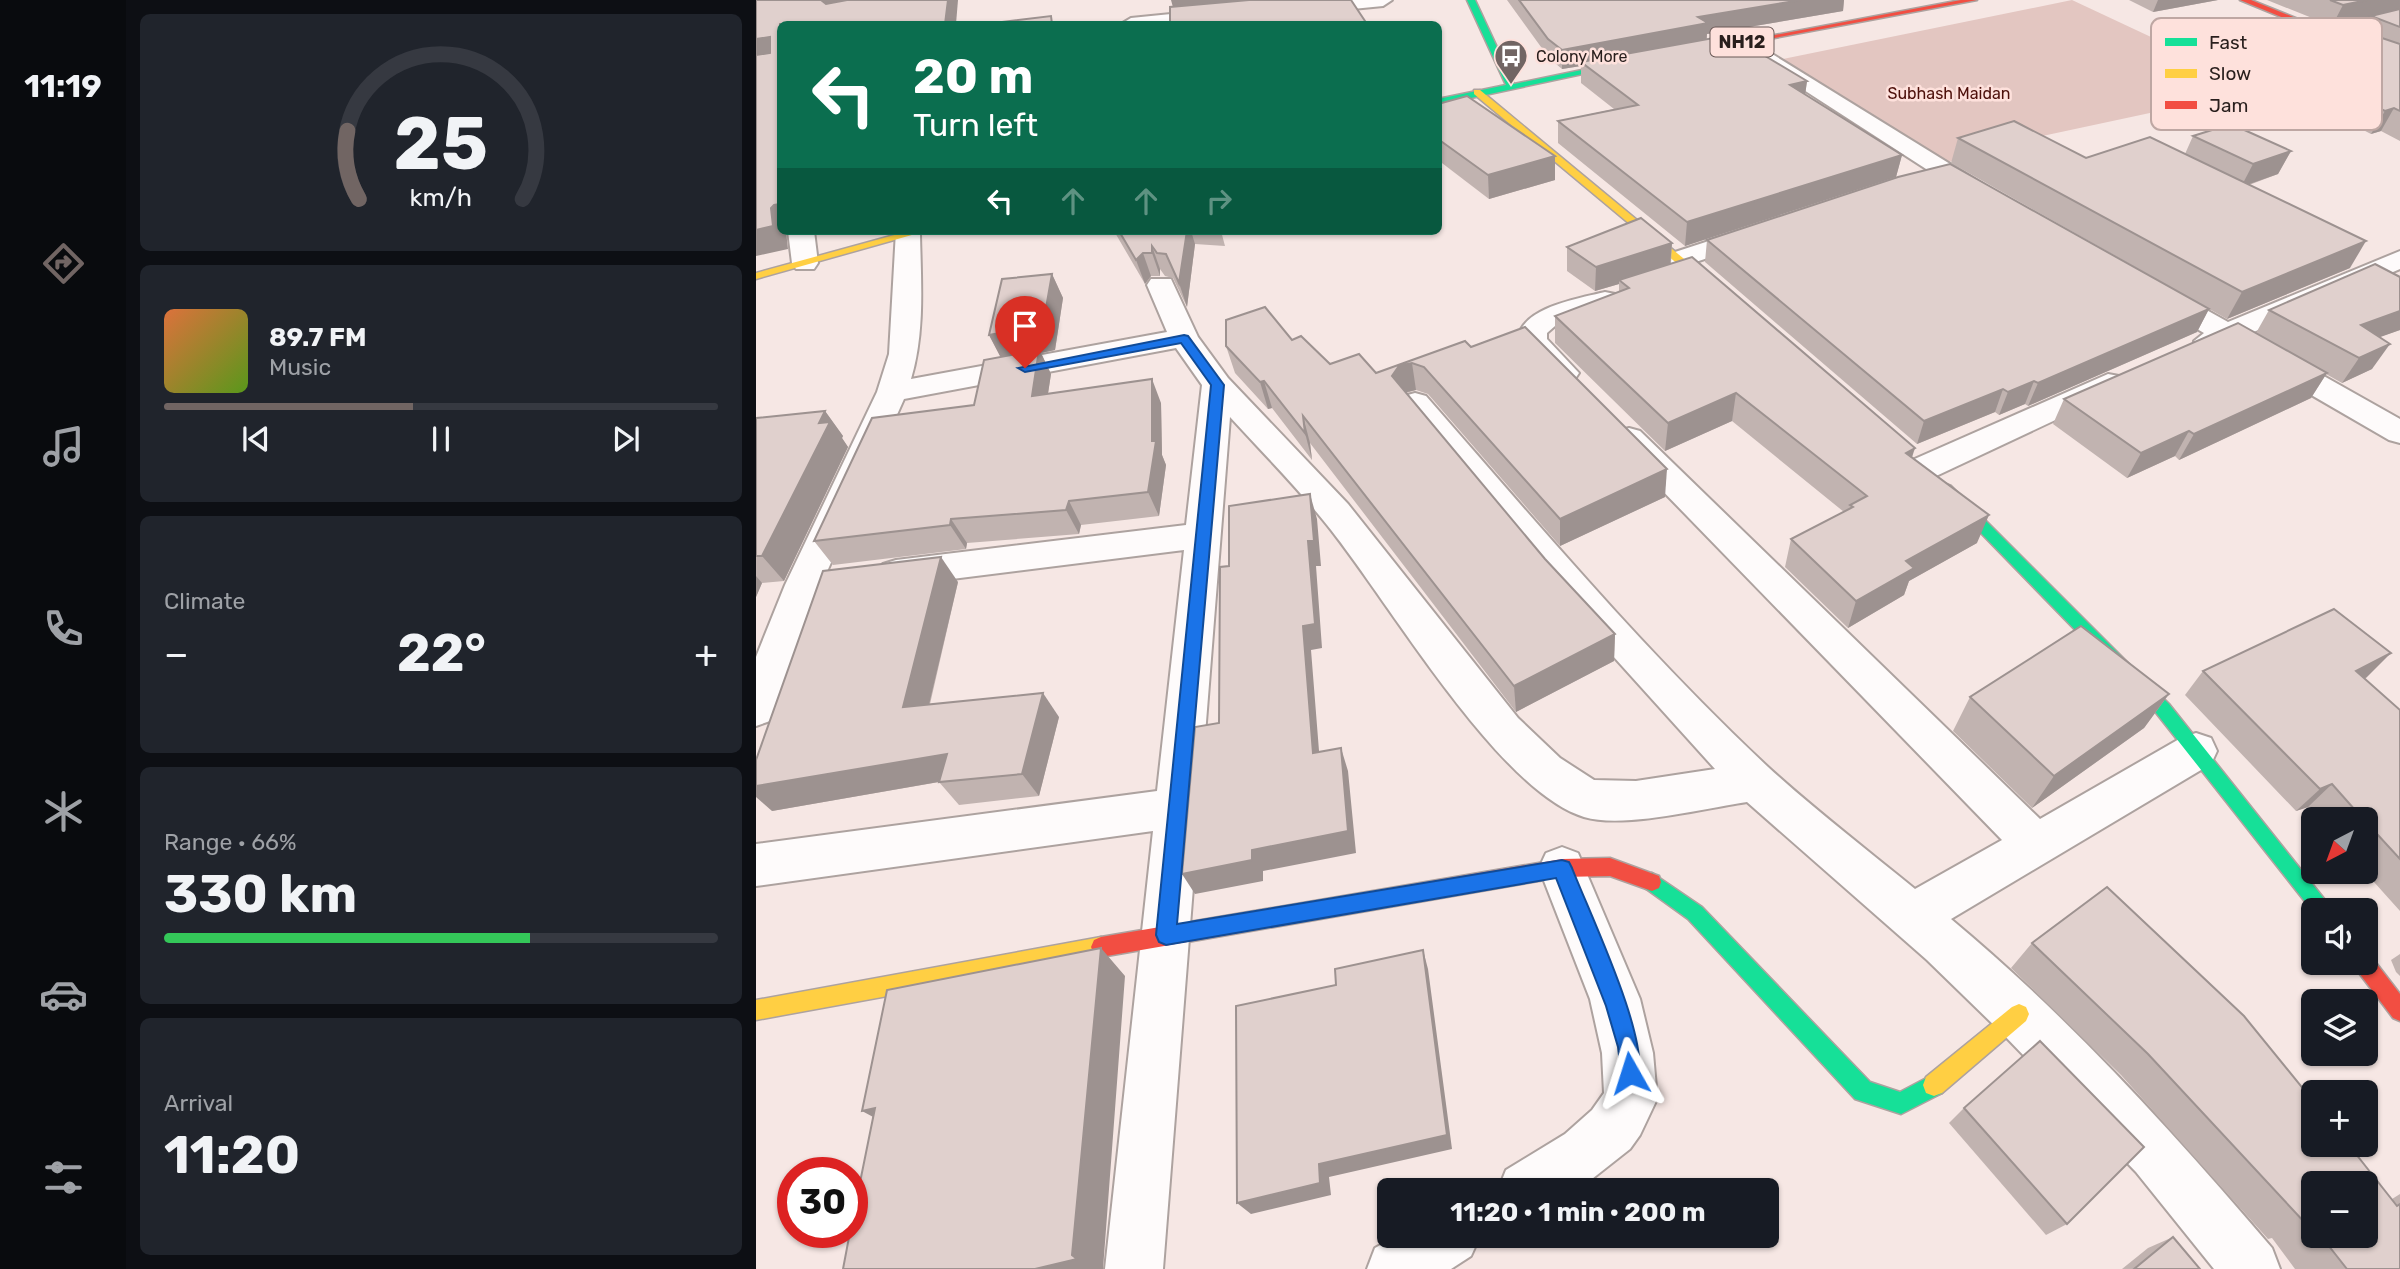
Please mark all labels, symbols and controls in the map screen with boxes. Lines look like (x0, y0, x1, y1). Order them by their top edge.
legend (2151, 18, 2382, 130)
road number: NH12 (1710, 28, 1774, 56)
text: Fast (2209, 31, 2248, 54)
bus stop icon: Colony More (1492, 37, 1530, 86)
text: 20 m (913, 47, 1034, 105)
place label: Colony More (1536, 47, 1627, 66)
icon: left (798, 49, 889, 140)
text: Slow (2209, 62, 2251, 85)
text: 11:19 (24, 67, 102, 105)
park label: Subhash Maidan (1888, 84, 2010, 103)
text: Jam (2209, 94, 2248, 117)
text: 25 (394, 101, 488, 187)
text: Turn left (913, 106, 1038, 144)
text: km/h (410, 182, 472, 211)
icon: left (981, 182, 1019, 220)
icon: ahead (1054, 182, 1092, 220)
icon: ahead (1127, 182, 1165, 220)
icon: right (1200, 182, 1238, 220)
icon: directions (39, 239, 88, 288)
pin (995, 296, 1055, 368)
icon: arrive (1006, 307, 1044, 345)
text: 89.7 FM (269, 322, 367, 353)
text: Music (269, 353, 331, 381)
icon: previous (237, 420, 275, 458)
icon: pause (422, 420, 460, 458)
icon: next (607, 420, 645, 458)
icon: music (39, 422, 88, 471)
text: Climate (164, 587, 245, 615)
icon: phone (39, 604, 88, 653)
text: 22° (397, 622, 486, 684)
text: − (164, 631, 189, 677)
text: + (694, 631, 718, 677)
icon: climate (39, 787, 88, 836)
north arrow (2301, 807, 2378, 884)
map controls (2301, 807, 2378, 1248)
text: Range · 66% (164, 828, 296, 856)
text: 330 km (164, 863, 357, 925)
button: sound (2301, 898, 2378, 975)
icon: car (39, 970, 88, 1019)
button: layers (2301, 989, 2378, 1066)
position arrow (1593, 1036, 1667, 1110)
button: + (2301, 1080, 2378, 1157)
text: Arrival (164, 1089, 233, 1117)
text: 11:20 (164, 1124, 300, 1186)
icon: filters (39, 1153, 88, 1202)
speed limit sign: 30 (777, 1157, 868, 1248)
button: − (2301, 1171, 2378, 1248)
text: 11:20 · 1 min · 200 m (1450, 1197, 1706, 1228)

